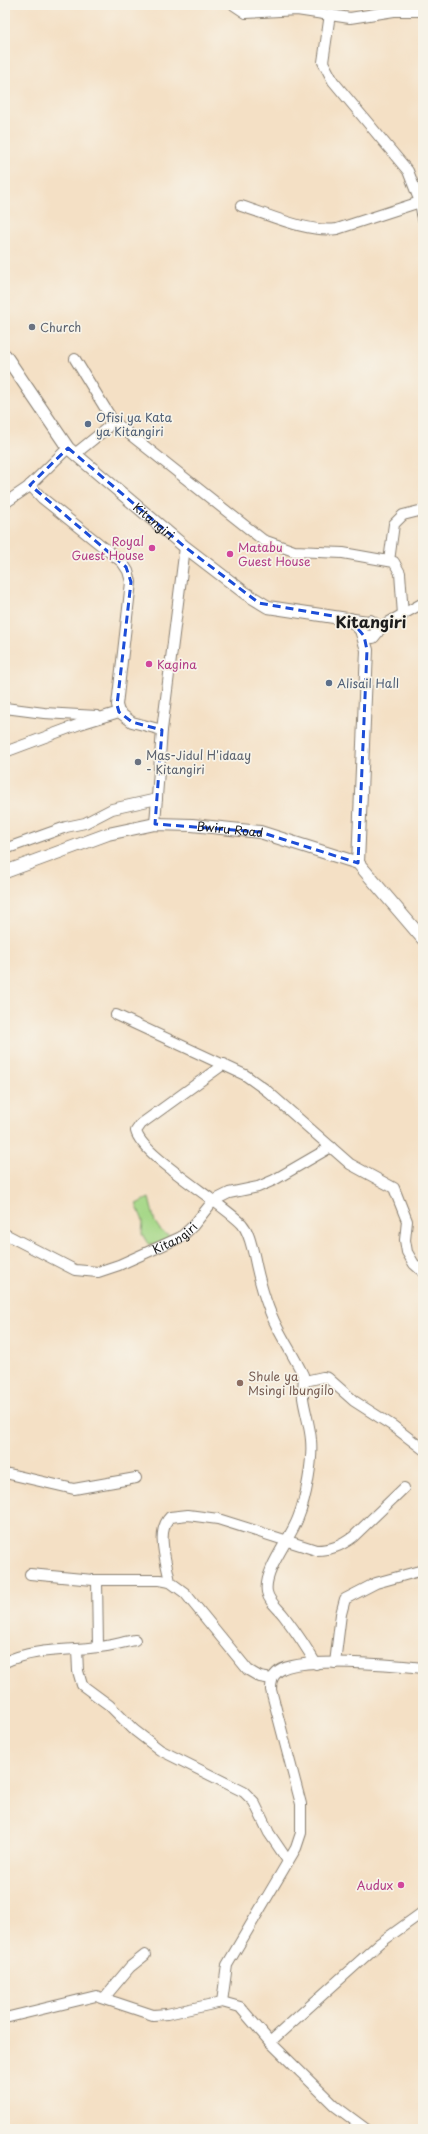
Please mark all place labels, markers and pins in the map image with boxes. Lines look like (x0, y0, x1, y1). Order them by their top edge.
place label: Church (40, 318, 81, 336)
marker: Church (27, 322, 37, 332)
place label: Ofisi ya Kata ya Kitangiri (96, 408, 172, 440)
marker: Ofisi ya Kata ya Kitangiri (83, 419, 93, 429)
place label: Royal Guest House (71, 532, 144, 564)
place label: Matabu Guest House (238, 538, 311, 570)
marker: Royal Guest House (147, 543, 157, 553)
marker: Matabu Guest House (225, 549, 235, 559)
place label: Kagina (157, 655, 197, 673)
marker: Kagina (144, 659, 154, 669)
place label: Alisail Hall (337, 674, 399, 692)
marker: Alisail Hall (324, 678, 334, 688)
place label: Mas-Jidul H'idaay - Kitangiri (146, 746, 251, 778)
marker: Mas-Jidul H'idaay - Kitangiri (133, 757, 143, 767)
place label: Shule ya Msingi Ibungilo (248, 1367, 334, 1399)
marker: Shule ya Msingi Ibungilo (235, 1378, 245, 1388)
place label: Audux (357, 1876, 393, 1894)
marker: Audux (396, 1880, 406, 1890)

